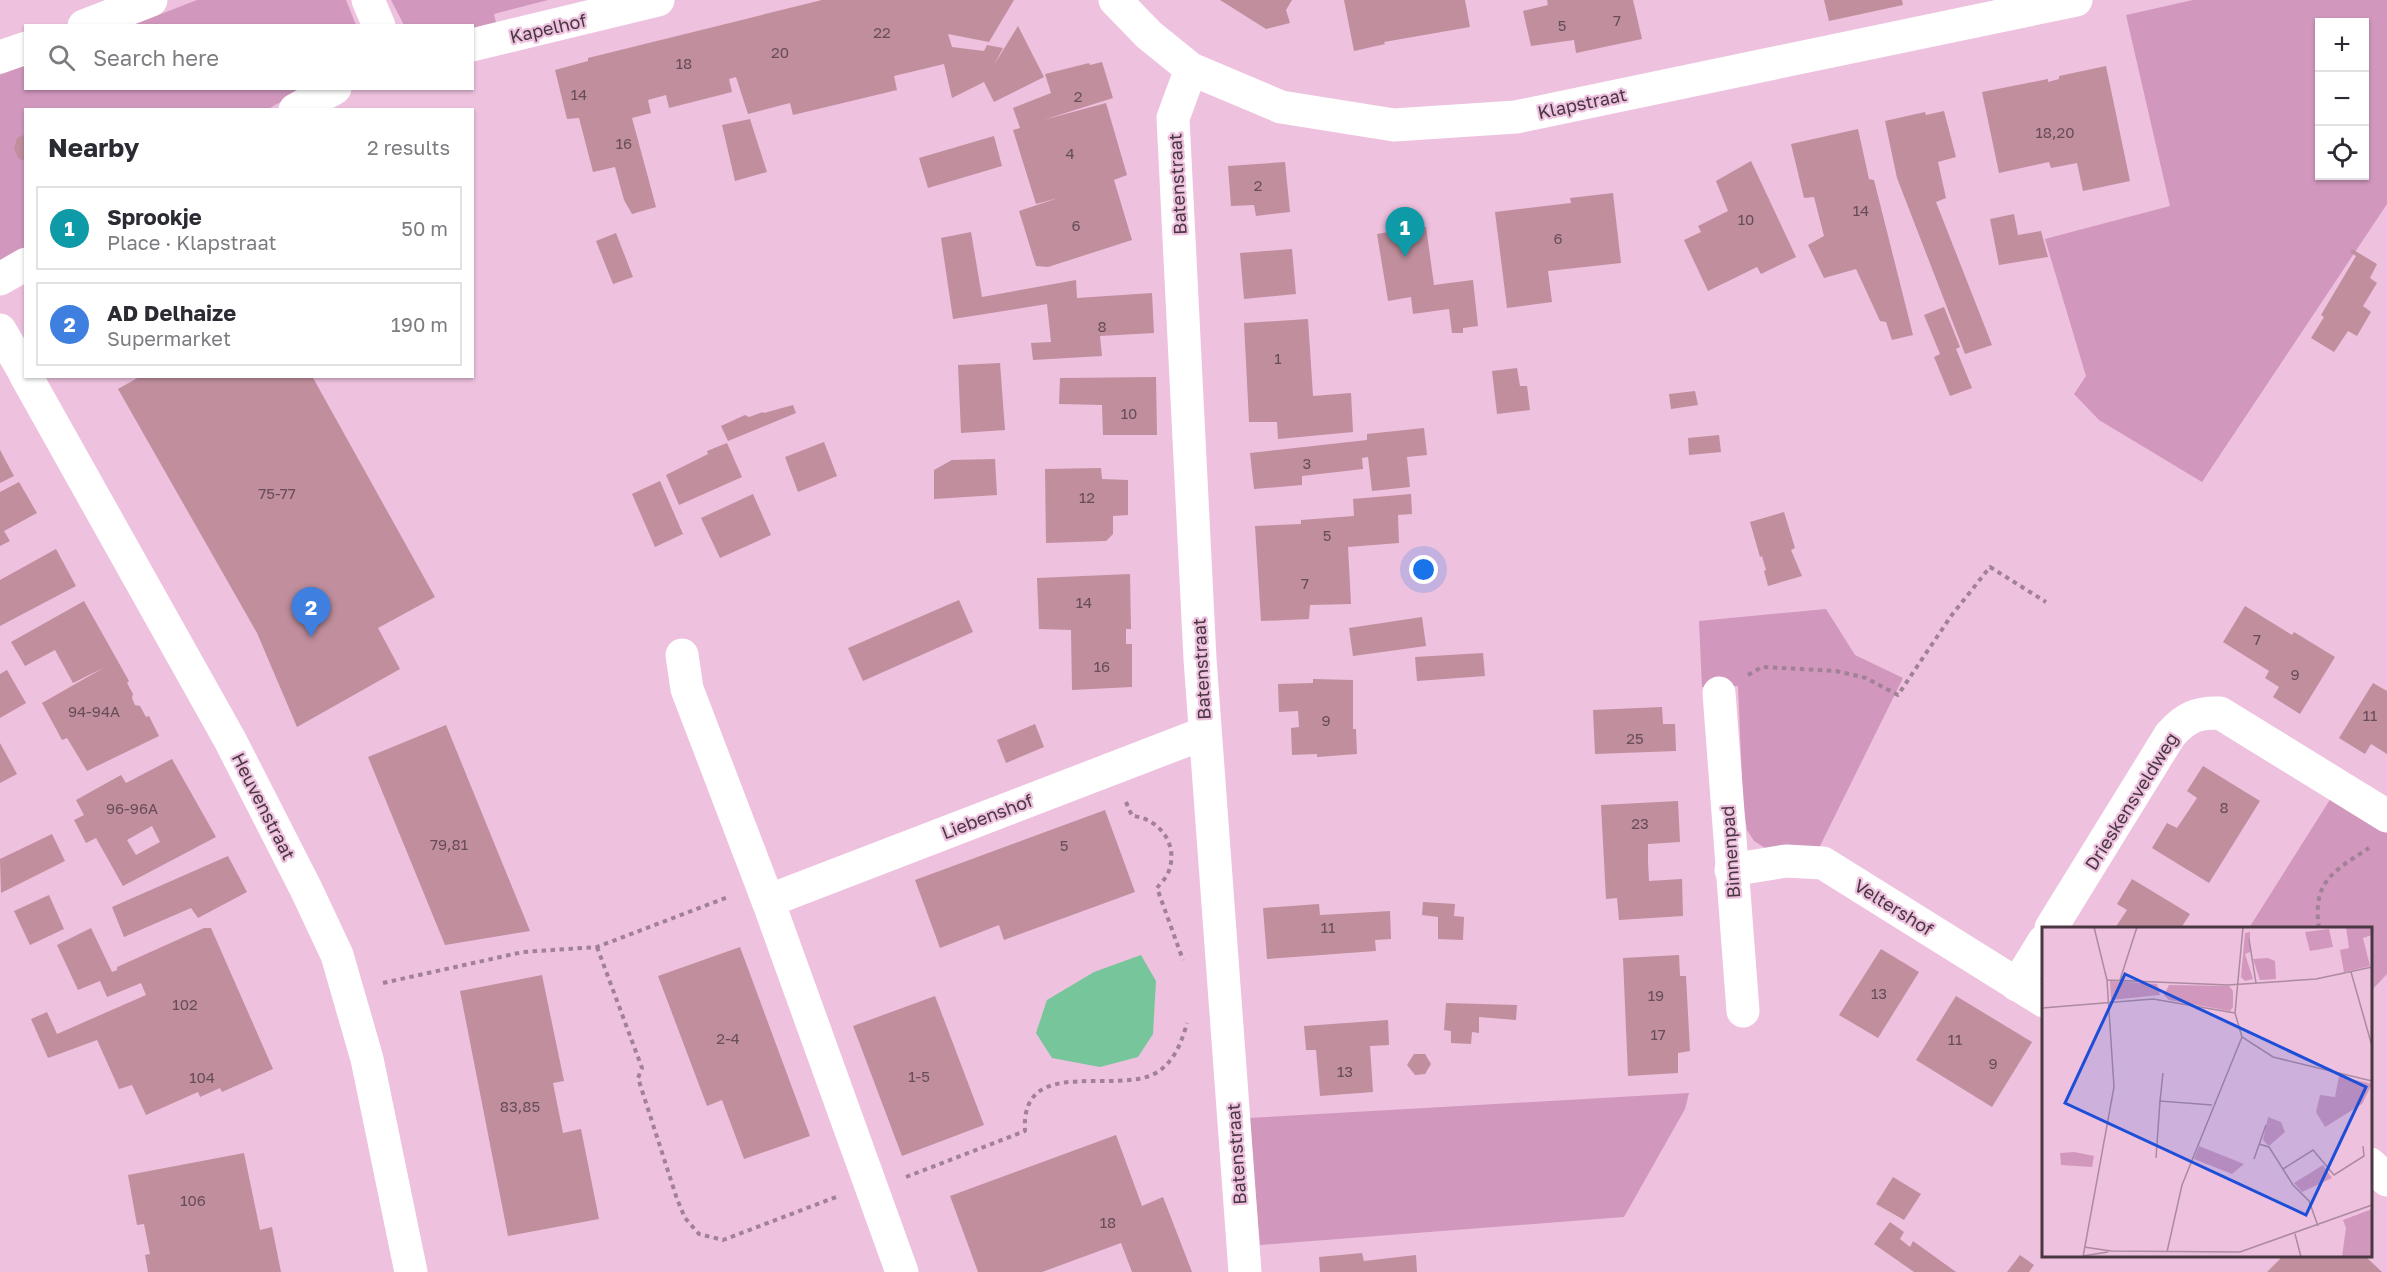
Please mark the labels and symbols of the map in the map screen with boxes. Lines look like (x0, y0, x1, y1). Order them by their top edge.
street label: Kapelhof (508, 8, 589, 47)
house number: 7 (1613, 11, 1621, 29)
house number: 5 (1558, 16, 1566, 34)
house number: 22 (873, 23, 891, 41)
house number: 20 (771, 43, 789, 61)
house number: 18 (676, 54, 692, 72)
street label: Klapstraat (1536, 83, 1628, 123)
house number: 14 (571, 85, 587, 103)
house number: 2 (1074, 87, 1082, 105)
house number: 18,20 (2036, 123, 2074, 141)
street label: Batenstraat (1163, 133, 1191, 235)
house number: 16 (616, 134, 632, 152)
house number: 4 (1065, 144, 1075, 162)
house number: 2 (1254, 176, 1262, 194)
house number: 14 (1853, 201, 1869, 219)
pin: 1 (1386, 208, 1424, 257)
house number: 10 (1738, 210, 1754, 228)
house number: 6 (1071, 216, 1081, 234)
house number: 6 (1553, 229, 1563, 247)
house number: 8 (1097, 317, 1107, 335)
house number: 1 (1274, 349, 1282, 367)
house number: 10 (1121, 404, 1137, 422)
house number: 3 (1303, 454, 1311, 472)
house number: 75-77 (258, 484, 296, 502)
house number: 12 (1079, 488, 1095, 506)
house number: 5 (1323, 526, 1331, 544)
your location (1409, 555, 1438, 584)
house number: 7 (1301, 574, 1309, 592)
pin: 2 (292, 588, 330, 637)
house number: 14 (1076, 593, 1092, 611)
street label: Batenstraat (1187, 618, 1215, 720)
house number: 7 (2253, 630, 2261, 648)
house number: 16 (1094, 657, 1110, 675)
house number: 9 (2290, 665, 2300, 683)
house number: 94-94A (68, 702, 120, 720)
house number: 11 (2363, 706, 2377, 724)
house number: 9 (1321, 711, 1331, 729)
street label: Drieskensveldweg (2080, 728, 2182, 874)
house number: 25 (1626, 729, 1644, 747)
street label: Heuvenstraat (228, 749, 300, 863)
street label: Liebenshof (938, 788, 1036, 843)
house number: 8 (2219, 798, 2229, 816)
house number: 96-96A (106, 799, 158, 817)
street label: Binnenpad (1716, 805, 1744, 899)
house number: 23 (1631, 814, 1649, 832)
house number: 79,81 (430, 835, 468, 853)
house number: 5 (1060, 836, 1068, 854)
street label: Veltershof (1850, 874, 1938, 940)
house number: 11 (1321, 918, 1335, 936)
inset map (2042, 927, 2372, 1257)
house number: 13 (1871, 984, 1887, 1002)
house number: 19 (1648, 986, 1664, 1004)
house number: 102 (172, 995, 198, 1013)
house number: 17 (1650, 1025, 1666, 1043)
house number: 2-4 (716, 1029, 740, 1047)
house number: 11 (1948, 1030, 1962, 1048)
house number: 9 (1988, 1054, 1998, 1072)
house number: 13 (1337, 1062, 1353, 1080)
house number: 1-5 (908, 1067, 930, 1085)
house number: 104 (189, 1068, 215, 1086)
house number: 83,85 (500, 1097, 540, 1115)
street label: Batenstraat (1221, 1103, 1251, 1205)
house number: 106 (180, 1191, 206, 1209)
house number: 18 (1100, 1213, 1116, 1231)

